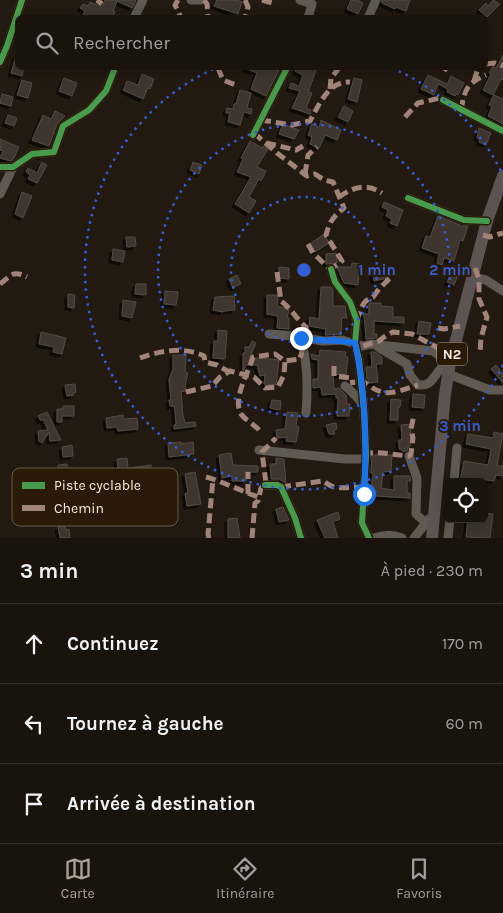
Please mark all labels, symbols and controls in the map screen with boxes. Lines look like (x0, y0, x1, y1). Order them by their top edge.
search box (15, 15, 488, 70)
icon: search (33, 29, 61, 57)
text: Rechercher (73, 32, 170, 54)
centre of rings (295, 261, 313, 279)
text: 1 min (358, 261, 396, 279)
text: 2 min (429, 261, 471, 279)
route end (290, 327, 313, 350)
road number: N2 (437, 342, 467, 366)
text: 3 min (439, 417, 481, 435)
legend (12, 468, 178, 526)
text: Piste cyclable (54, 477, 141, 494)
map controls (443, 478, 488, 523)
button: locate (443, 478, 488, 523)
route start (353, 483, 376, 506)
text: Chemin (54, 500, 104, 517)
text: 3 min (20, 559, 78, 583)
text: À pied · 230 m (381, 561, 483, 580)
icon: ahead (20, 630, 48, 658)
text: Continuez (67, 633, 159, 655)
text: 170 m (442, 634, 483, 653)
icon: left (20, 710, 48, 738)
text: Tournez à gauche (67, 713, 224, 735)
text: 60 m (446, 714, 483, 733)
icon: arrive (20, 790, 48, 818)
text: Arrivée à destination (67, 793, 256, 815)
tab: Carte (61, 855, 95, 902)
tab: Itinéraire (216, 855, 275, 902)
tab: Favoris (396, 855, 442, 902)

